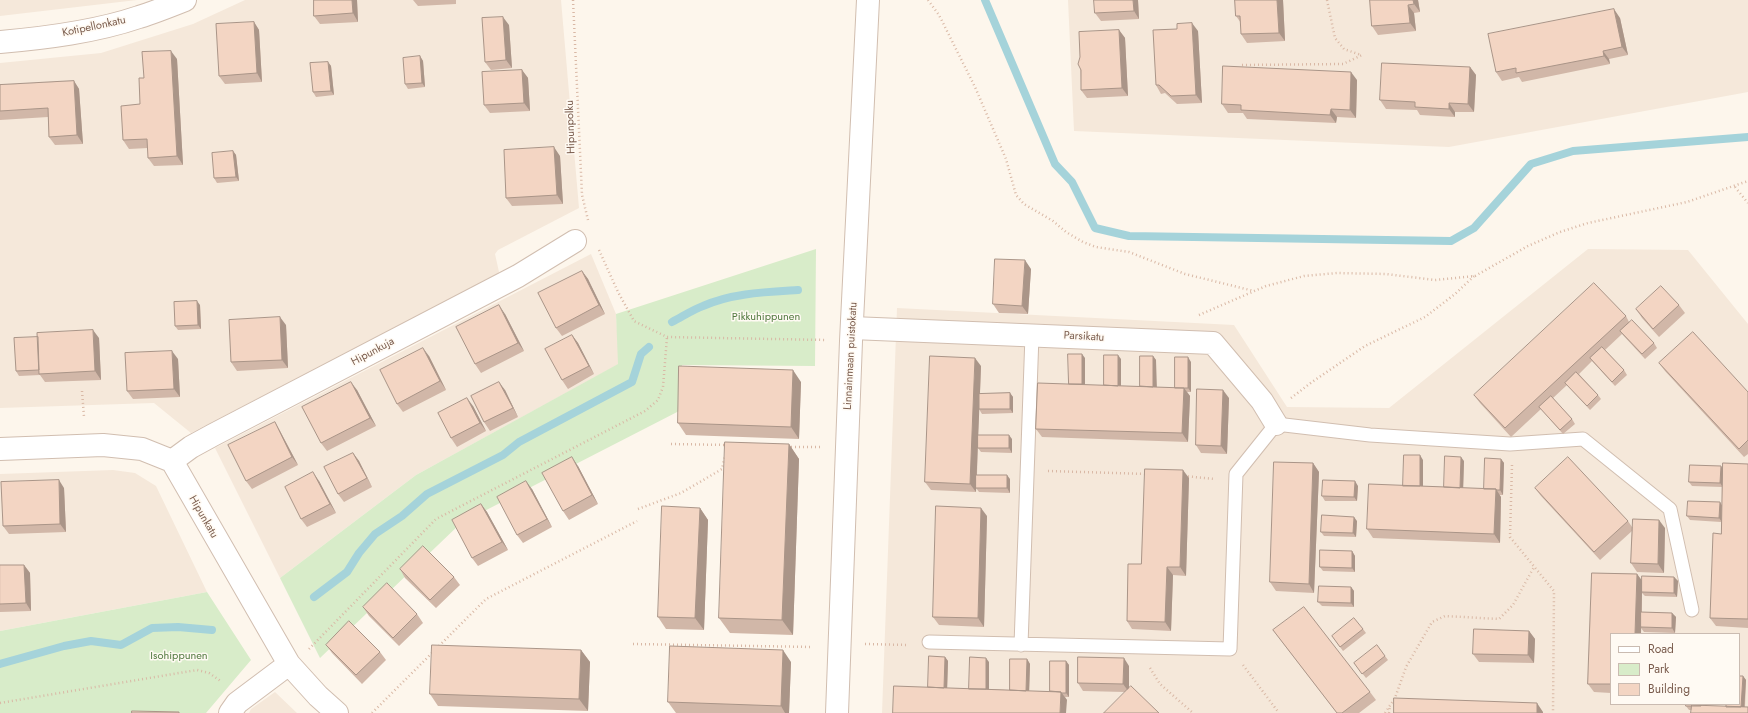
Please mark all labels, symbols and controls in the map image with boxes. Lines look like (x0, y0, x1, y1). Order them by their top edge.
street label: Kotipellonkatu (61, 14, 127, 40)
street label: Hipunpolku (563, 100, 579, 154)
street label: Linnainmaan puistokatu (842, 302, 860, 410)
park label: Pikkuhippunen (732, 310, 800, 324)
street label: Parsikatu (1063, 329, 1105, 345)
street label: Hipunkuja (349, 335, 397, 369)
street label: Hipunkatu (186, 493, 220, 541)
legend (1610, 633, 1740, 705)
text: Road (1648, 640, 1674, 658)
park label: Isohippunen (150, 649, 208, 663)
text: Park (1648, 660, 1669, 678)
text: Building (1648, 680, 1690, 698)

